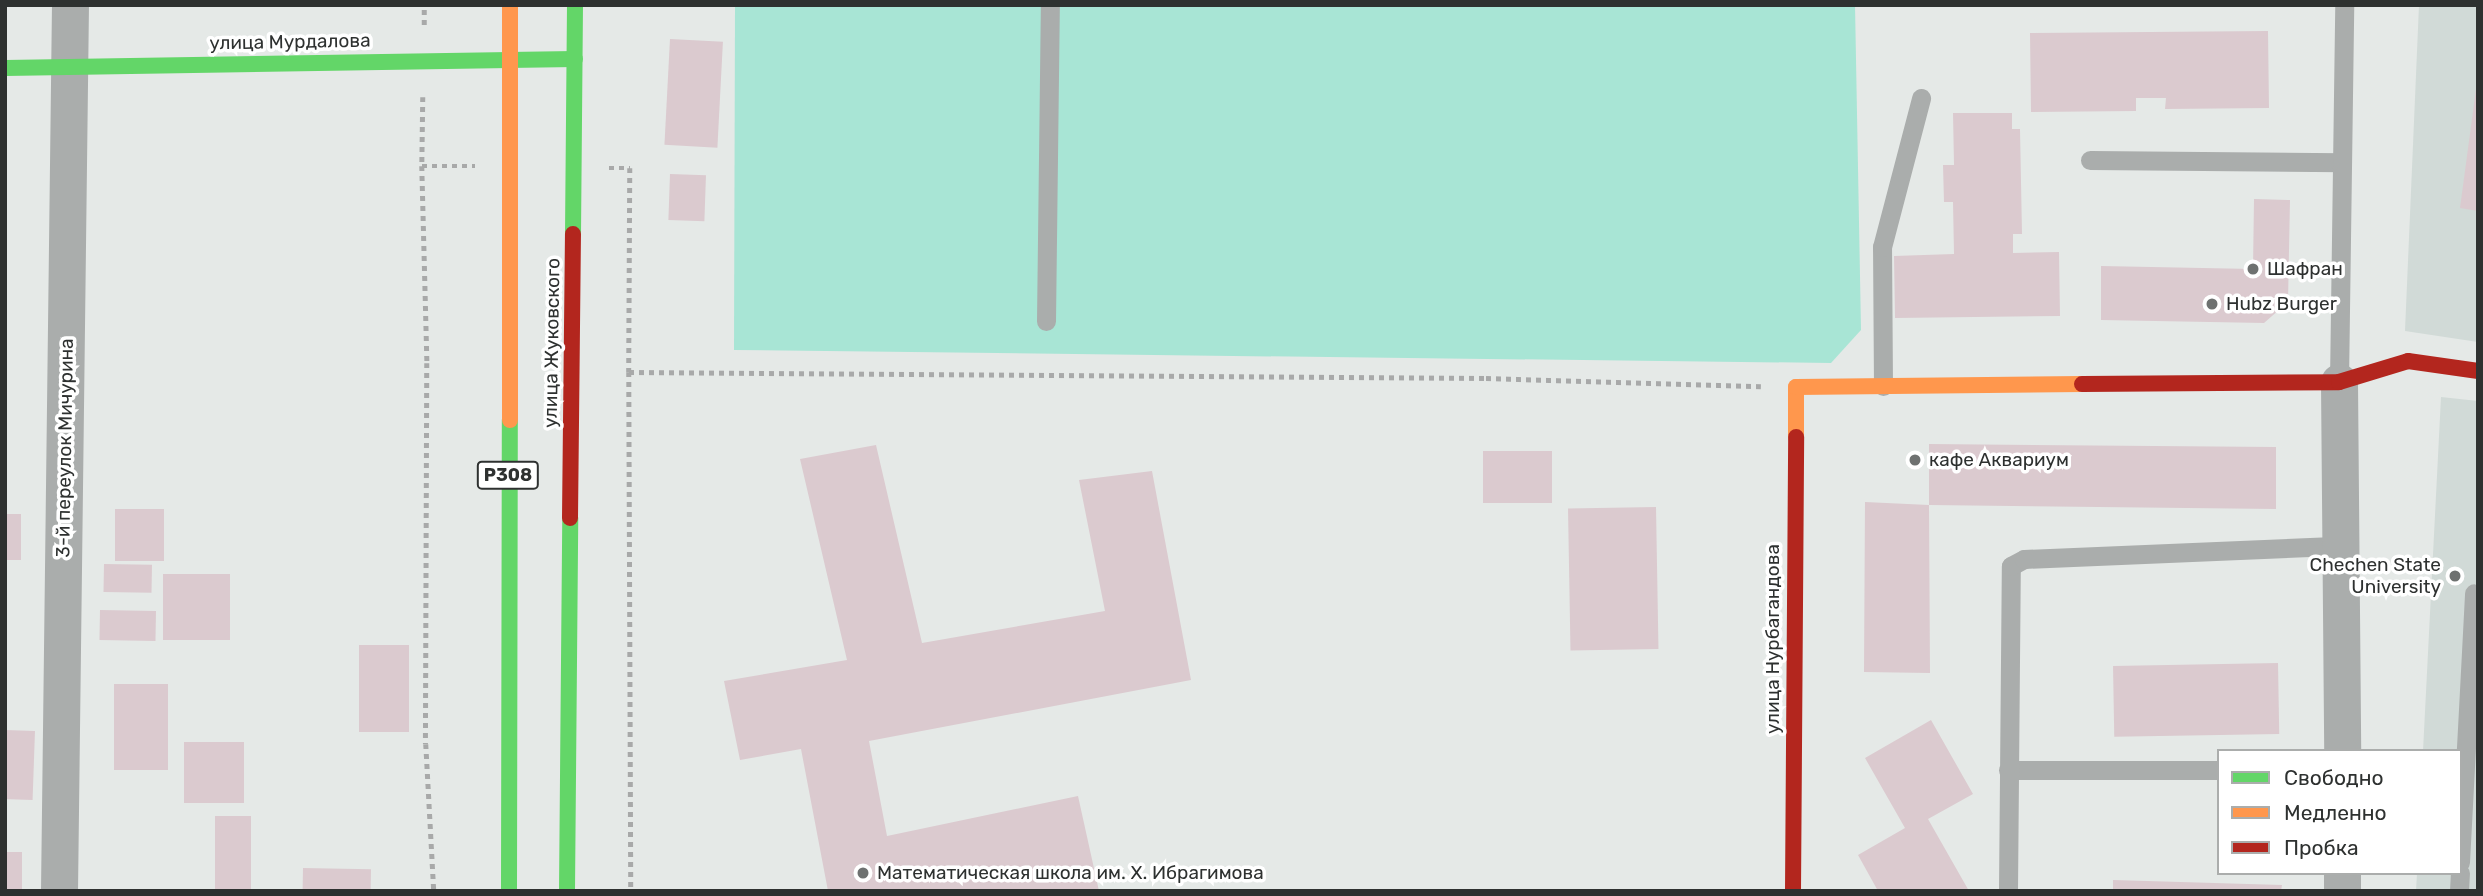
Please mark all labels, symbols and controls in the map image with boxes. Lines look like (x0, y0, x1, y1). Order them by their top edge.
street label: улица Мурдалова (209, 29, 371, 55)
street label: улица Жуковского (539, 258, 565, 428)
place label: Шафран (2267, 258, 2343, 280)
marker: Шафран (2245, 261, 2261, 277)
place label: Hubz Burger (2226, 293, 2337, 315)
marker: Hubz Burger (2204, 296, 2220, 312)
street label: 3-й переулок Мичурина (52, 338, 78, 558)
place label: кафе Аквариум (1929, 449, 2069, 471)
marker: кафе Аквариум (1907, 452, 1923, 468)
road number: P308 (476, 461, 540, 490)
street label: улица Нурбагандова (1762, 544, 1784, 734)
place label: Chechen State University (2310, 554, 2441, 598)
marker: Chechen State University (2447, 568, 2463, 584)
legend (2217, 749, 2462, 875)
text: Свободно (2284, 765, 2384, 790)
text: Медленно (2284, 800, 2387, 825)
text: Пробка (2284, 835, 2359, 860)
place label: Математическая школа им. Х. Ибрагимова (877, 862, 1264, 884)
marker: Математическая школа им. Х. Ибрагимова (855, 865, 871, 881)

